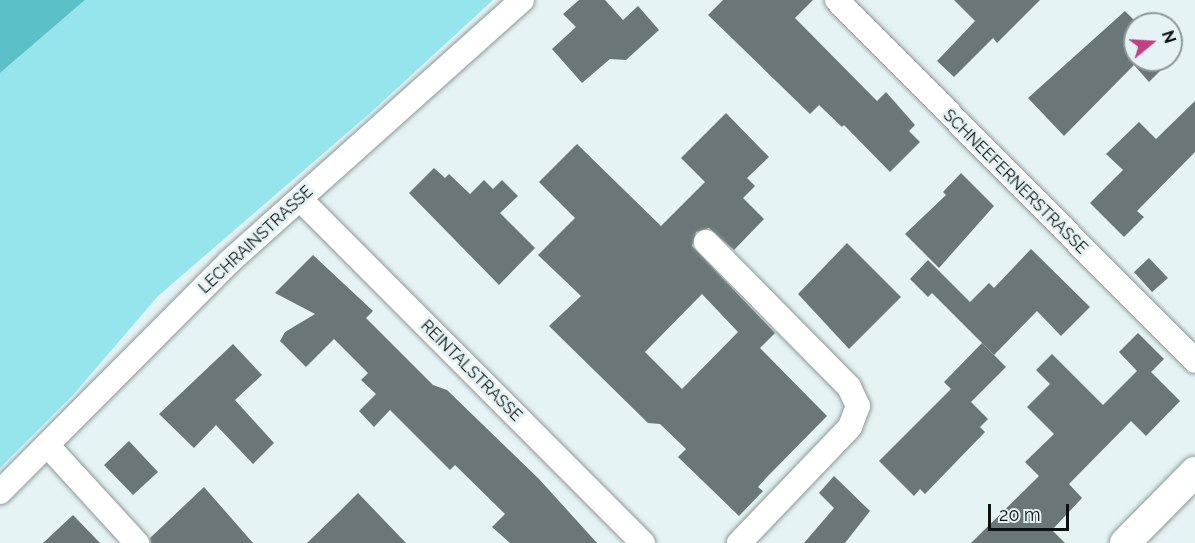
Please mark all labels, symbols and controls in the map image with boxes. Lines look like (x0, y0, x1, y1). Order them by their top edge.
north arrow (1123, 12, 1183, 72)
text: N (1158, 28, 1180, 46)
street label: SCHNEEFERNERSTRASSE (939, 106, 1091, 258)
street label: LECHRAINSTRASSE (195, 182, 317, 298)
street label: REINTALSTRASSE (416, 316, 526, 426)
scale bar (991, 492, 1072, 530)
text: 20 m (999, 504, 1041, 525)

